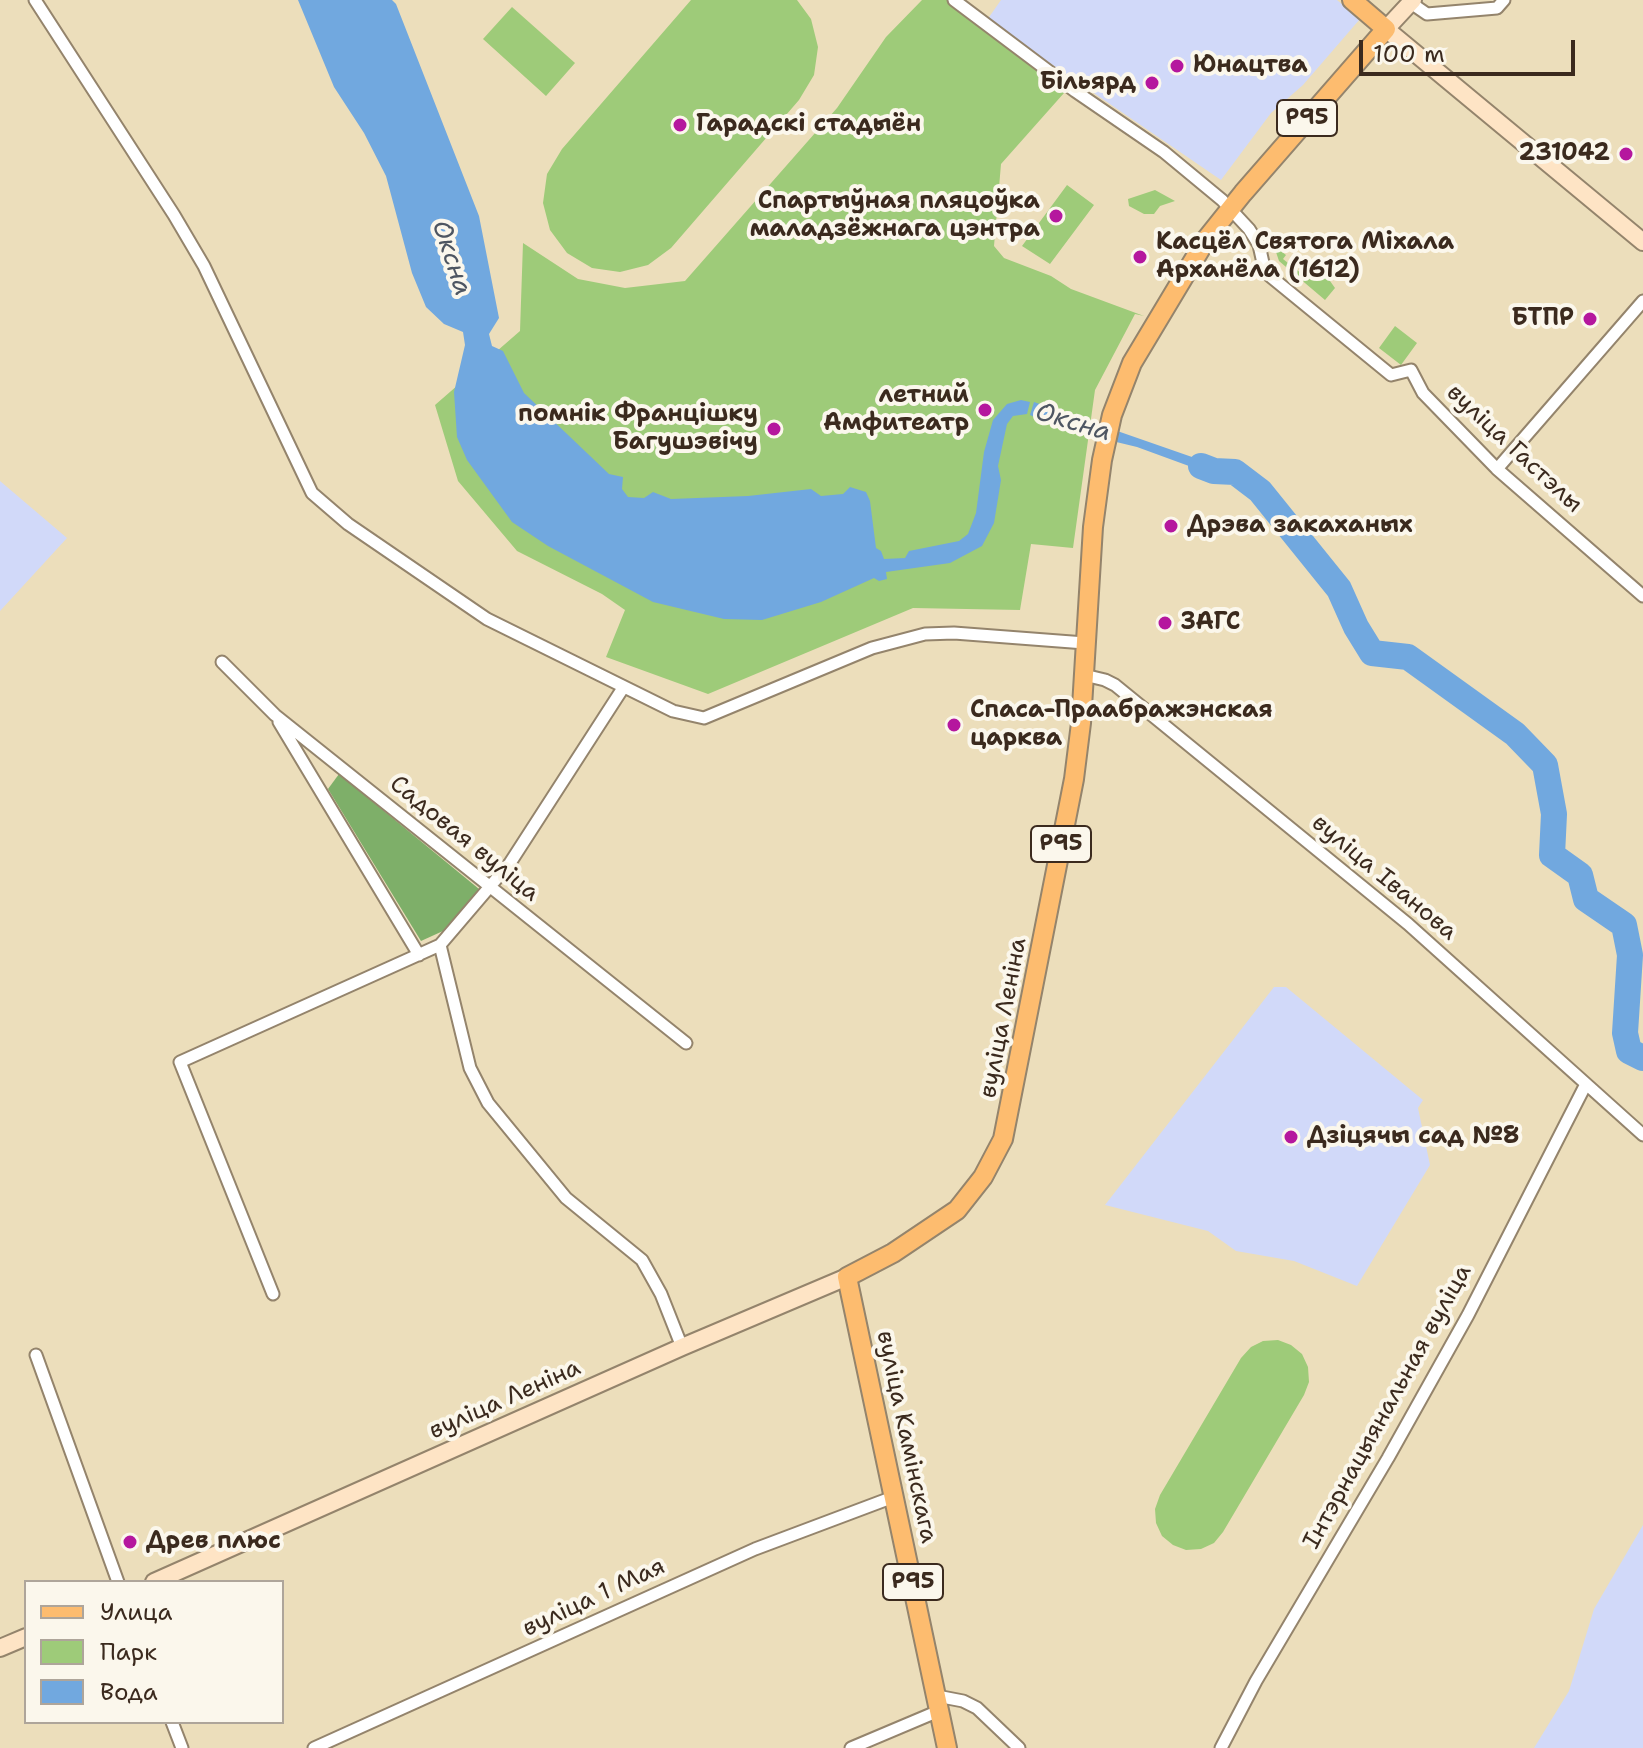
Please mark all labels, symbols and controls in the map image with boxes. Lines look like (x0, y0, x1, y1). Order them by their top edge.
scale bar (1363, 24, 1579, 74)
text: 100 m (1373, 38, 1445, 70)
place label: Юнацтва (1193, 52, 1308, 80)
marker: Юнацтва (1168, 57, 1186, 75)
place label: Більярд (1040, 69, 1136, 97)
marker: Більярд (1143, 74, 1161, 92)
road number: Р95 (1277, 100, 1337, 136)
place label: Гарадскі стадыён (696, 111, 921, 139)
marker: Гарадскі стадыён (671, 116, 689, 134)
place label: 231042 (1519, 140, 1610, 168)
marker: 231042 (1617, 145, 1635, 163)
place label: Спартыўная пляцоўка маладзёжнага цэнтра (749, 188, 1040, 244)
marker: Спартыўная пляцоўка маладзёжнага цэнтра (1047, 207, 1065, 225)
water label: Оксна (424, 216, 478, 300)
place label: Касцёл Святога Міхала Арханёла (1612) (1156, 229, 1454, 285)
marker: Касцёл Святога Міхала Арханёла (1612) (1131, 248, 1149, 266)
place label: БТПР (1512, 305, 1574, 333)
marker: БТПР (1581, 310, 1599, 328)
street label: вуліца Гастэлы (1440, 379, 1588, 519)
place label: летний Амфитеатр (823, 382, 969, 438)
water label: Оксна (1032, 397, 1114, 449)
place label: помнік Францішку Багушэвічу (518, 401, 758, 457)
marker: летний Амфитеатр (976, 401, 994, 419)
marker: помнік Францішку Багушэвічу (765, 420, 783, 438)
place label: Дрэва закаханых (1187, 512, 1413, 540)
marker: Дрэва закаханых (1162, 517, 1180, 535)
place label: ЗАГС (1181, 609, 1240, 637)
marker: ЗАГС (1156, 614, 1174, 632)
place label: Спаса-Праабражэнская царква (970, 697, 1273, 753)
marker: Спаса-Праабражэнская царква (945, 716, 963, 734)
street label: Садовая вуліца (383, 770, 545, 908)
street label: вуліца Іванова (1305, 809, 1463, 947)
road number: Р95 (1031, 826, 1091, 862)
street label: вуліца Леніна (974, 935, 1034, 1101)
place label: Дзіцячы сад №8 (1307, 1123, 1520, 1151)
marker: Дзіцячы сад №8 (1282, 1128, 1300, 1146)
street label: Інтэрнацыянальная вуліца (1298, 1260, 1478, 1554)
street label: вуліца Камінскага (869, 1328, 943, 1546)
street label: вуліца Леніна (425, 1354, 585, 1446)
place label: Древ плюс (146, 1528, 281, 1556)
marker: Древ плюс (121, 1533, 139, 1551)
street label: вуліца 1 Мая (518, 1552, 670, 1644)
road number: Р95 (883, 1564, 943, 1600)
legend (24, 1580, 284, 1724)
text: Улица (100, 1596, 173, 1628)
text: Парк (100, 1636, 157, 1668)
text: Вода (100, 1676, 158, 1708)

